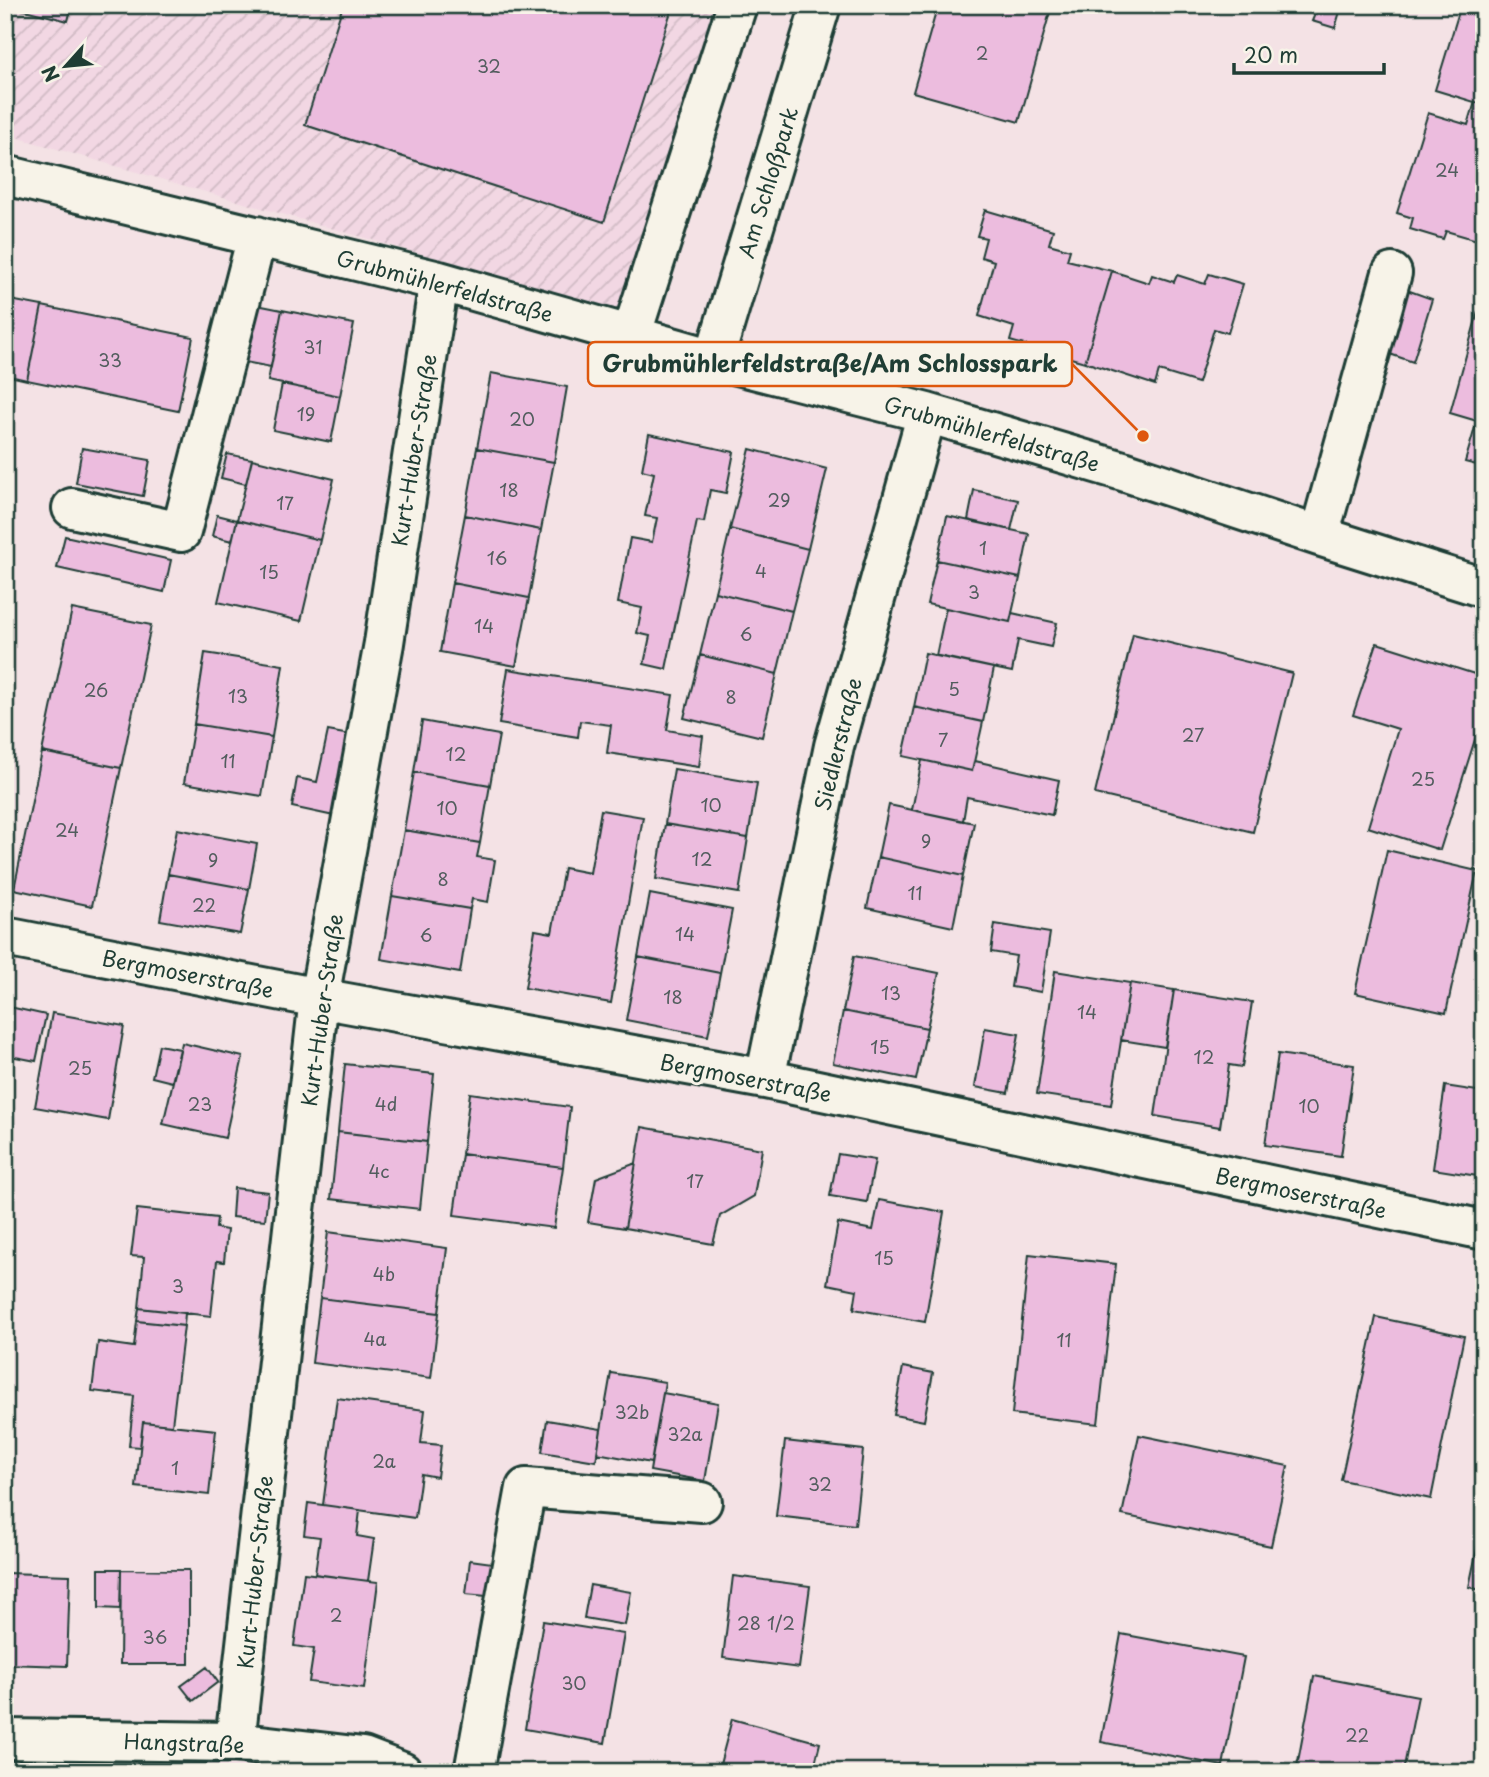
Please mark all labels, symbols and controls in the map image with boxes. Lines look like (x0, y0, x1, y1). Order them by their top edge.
north arrow (32, 32, 102, 102)
scale bar (1234, 32, 1384, 76)
text: 20 m (1244, 38, 1298, 70)
house number: 2 (976, 39, 988, 66)
house number: 32 (477, 52, 501, 79)
text: N (34, 61, 66, 87)
street label: Am Schloßpark (729, 102, 805, 262)
house number: 24 (1435, 156, 1459, 183)
street label: Grubmühlerfeldstraße (333, 241, 557, 329)
house number: 31 (304, 333, 322, 360)
callout: Grubmühlerfeldstraße/Am Schlosspark (588, 342, 1072, 386)
text: Grubmühlerfeldstraße/Am Schlosspark (602, 345, 1058, 380)
house number: 33 (98, 346, 122, 373)
street label: Kurt-Huber-Straße (382, 352, 444, 548)
street label: Grubmühlerfeldstraße (881, 387, 1103, 479)
house number: 19 (297, 400, 315, 427)
house number: 20 (509, 405, 535, 432)
house number: 18 (499, 476, 519, 503)
house number: 29 (768, 486, 790, 513)
house number: 17 (276, 489, 294, 516)
house number: 1 (979, 534, 987, 561)
house number: 16 (487, 544, 507, 571)
house number: 4 (755, 557, 767, 584)
house number: 15 (259, 558, 279, 585)
house number: 3 (968, 578, 980, 605)
house number: 14 (474, 612, 494, 639)
house number: 6 (740, 620, 752, 647)
street label: Siedlerstraße (805, 674, 869, 814)
house number: 5 (948, 675, 960, 702)
house number: 26 (84, 676, 108, 703)
house number: 13 (228, 682, 248, 709)
house number: 8 (725, 683, 737, 710)
house number: 27 (1182, 721, 1204, 748)
house number: 7 (938, 726, 948, 753)
house number: 12 (446, 740, 466, 767)
house number: 11 (220, 747, 236, 774)
house number: 25 (1411, 765, 1435, 792)
house number: 10 (700, 791, 722, 818)
house number: 10 (436, 794, 458, 821)
house number: 24 (55, 816, 79, 843)
house number: 9 (921, 827, 931, 854)
house number: 12 (692, 845, 712, 872)
house number: 9 (208, 846, 218, 873)
house number: 8 (437, 865, 449, 892)
house number: 11 (907, 879, 923, 906)
house number: 22 (192, 891, 216, 918)
street label: Kurt-Huber-Straße (292, 912, 350, 1108)
house number: 14 (675, 920, 695, 947)
house number: 6 (420, 921, 432, 948)
street label: Bergmoserstraße (99, 941, 277, 1005)
house number: 13 (881, 979, 901, 1006)
house number: 18 (663, 983, 683, 1010)
house number: 14 (1077, 998, 1097, 1025)
house number: 15 (870, 1033, 890, 1060)
house number: 12 (1194, 1043, 1214, 1070)
street label: Bergmoserstraße (657, 1045, 835, 1109)
house number: 25 (68, 1054, 92, 1081)
house number: 23 (188, 1090, 212, 1117)
house number: 4d (375, 1090, 397, 1117)
house number: 10 (1298, 1092, 1320, 1119)
house number: 4c (368, 1157, 390, 1184)
street label: Bergmoserstraße (1213, 1158, 1389, 1226)
house number: 17 (686, 1167, 704, 1194)
house number: 15 (874, 1244, 894, 1271)
house number: 4b (373, 1260, 395, 1287)
house number: 3 (172, 1272, 184, 1299)
house number: 4a (363, 1325, 387, 1352)
house number: 11 (1056, 1326, 1072, 1353)
house number: 32b (615, 1398, 649, 1425)
house number: 32a (667, 1420, 703, 1447)
house number: 2a (372, 1447, 397, 1474)
house number: 1 (171, 1454, 179, 1481)
house number: 32 (808, 1470, 832, 1497)
street label: Kurt-Huber-Straße (228, 1474, 280, 1670)
house number: 2 (330, 1601, 342, 1628)
house number: 28 1/2 (737, 1609, 795, 1636)
house number: 36 (143, 1623, 167, 1650)
house number: 30 (561, 1669, 587, 1696)
house number: 22 (1345, 1721, 1369, 1748)
street label: Hangstraße (123, 1724, 245, 1760)

